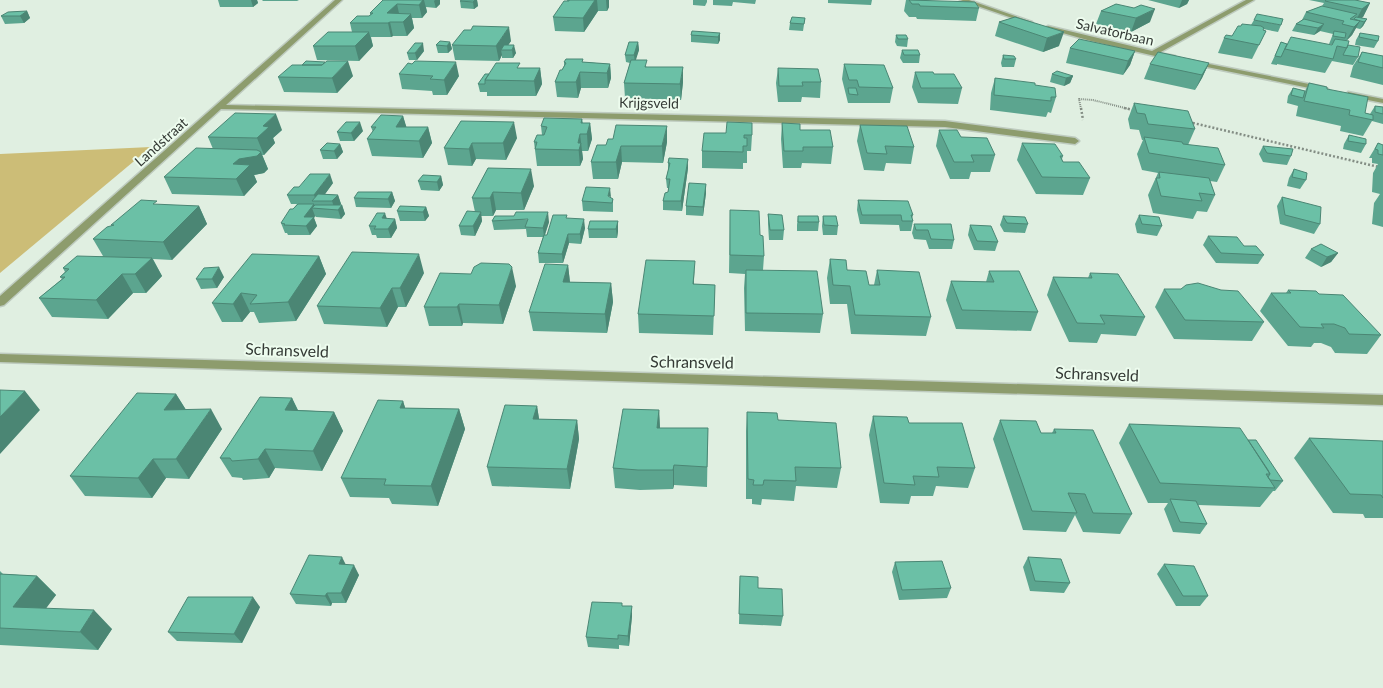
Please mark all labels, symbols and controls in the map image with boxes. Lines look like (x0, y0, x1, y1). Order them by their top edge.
street label: Salvatorbaan (1075, 14, 1156, 49)
street label: Krijgsveld (619, 93, 679, 112)
street label: Landstraat (131, 114, 190, 170)
street label: Schransveld (245, 339, 329, 360)
street label: Schransveld (650, 351, 734, 372)
street label: Schransveld (1055, 363, 1139, 384)

